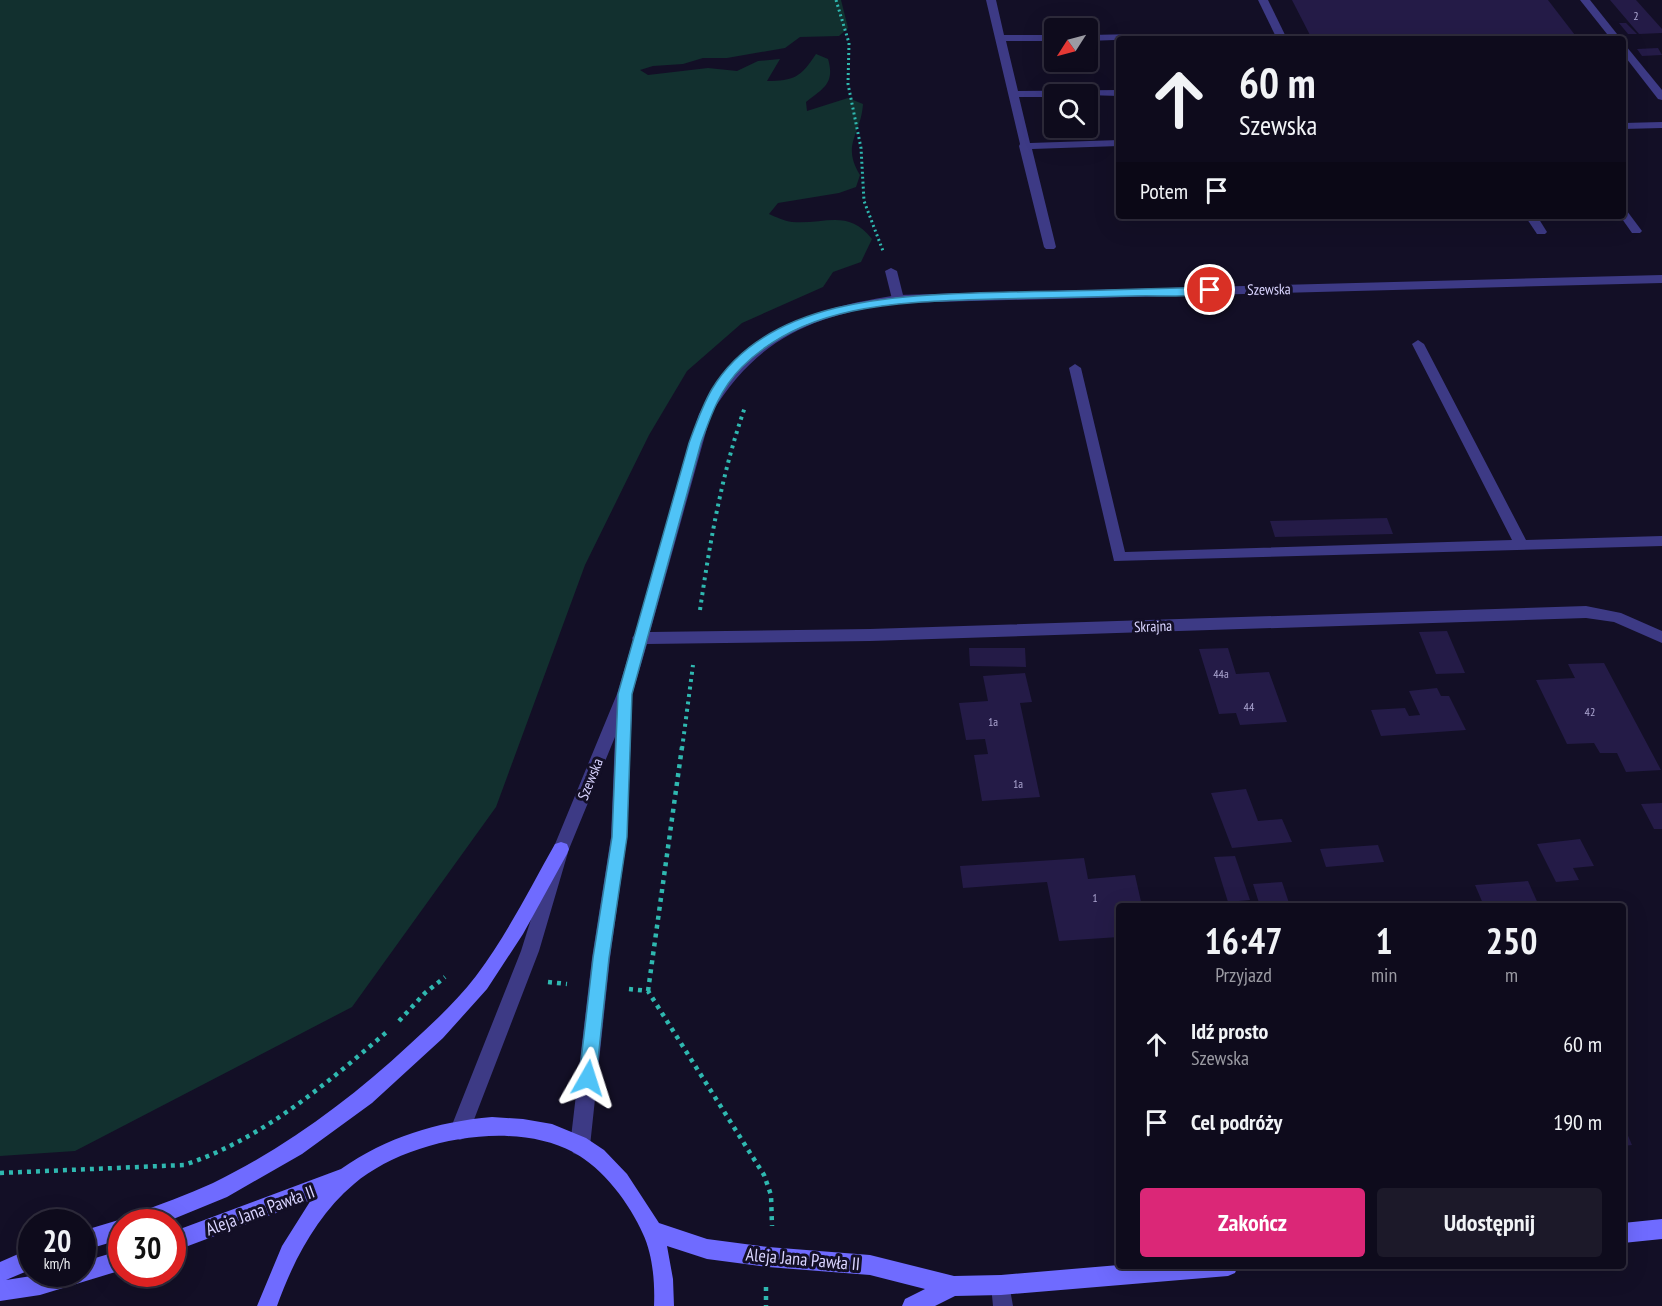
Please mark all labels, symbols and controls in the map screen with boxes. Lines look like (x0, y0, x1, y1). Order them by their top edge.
house number: 2 (1633, 8, 1639, 23)
north arrow (1044, 18, 1098, 72)
map controls (1044, 18, 1098, 138)
text: 60 m (1239, 55, 1316, 110)
icon: ahead (1140, 60, 1218, 138)
button: search (1044, 84, 1098, 138)
text: Szewska (1239, 108, 1317, 142)
icon: arrive (1200, 174, 1233, 207)
text: Potem (1140, 177, 1188, 205)
pin (1184, 264, 1235, 315)
icon: arrive (1193, 273, 1226, 306)
street label: Szewska (1247, 279, 1291, 299)
street label: Skrajna (1134, 616, 1172, 636)
house number: 44a (1213, 666, 1229, 681)
house number: 44 (1244, 699, 1255, 714)
house number: 42 (1585, 704, 1595, 719)
house number: 1a (988, 714, 998, 729)
street label: Szewska (573, 755, 607, 803)
house number: 1a (1013, 776, 1023, 791)
house number: 1 (1092, 890, 1098, 905)
text: 16:47 (1205, 917, 1282, 964)
text: 1 (1375, 917, 1393, 964)
text: 250 (1486, 917, 1537, 964)
text: Przyjazd (1215, 962, 1272, 988)
text: min (1371, 962, 1397, 988)
text: m (1505, 962, 1518, 988)
text: Idź prosto (1191, 1017, 1268, 1045)
icon: ahead (1140, 1028, 1173, 1061)
text: 60 m (1563, 1030, 1602, 1058)
text: Szewska (1191, 1045, 1249, 1071)
position arrow (556, 1046, 620, 1110)
icon: arrive (1140, 1106, 1173, 1139)
text: Cel podróży (1191, 1108, 1282, 1136)
text: 190 m (1553, 1108, 1602, 1136)
street label: Aleja Jana Pawła II (202, 1180, 318, 1240)
button: Zakończ (1140, 1188, 1365, 1257)
button: Udostępnij (1377, 1188, 1602, 1257)
speed limit sign: 30 (108, 1209, 186, 1287)
text: 20 (43, 1221, 71, 1260)
street label: Aleja Jana Pawła II (745, 1243, 861, 1275)
text: km/h (44, 1254, 70, 1273)

